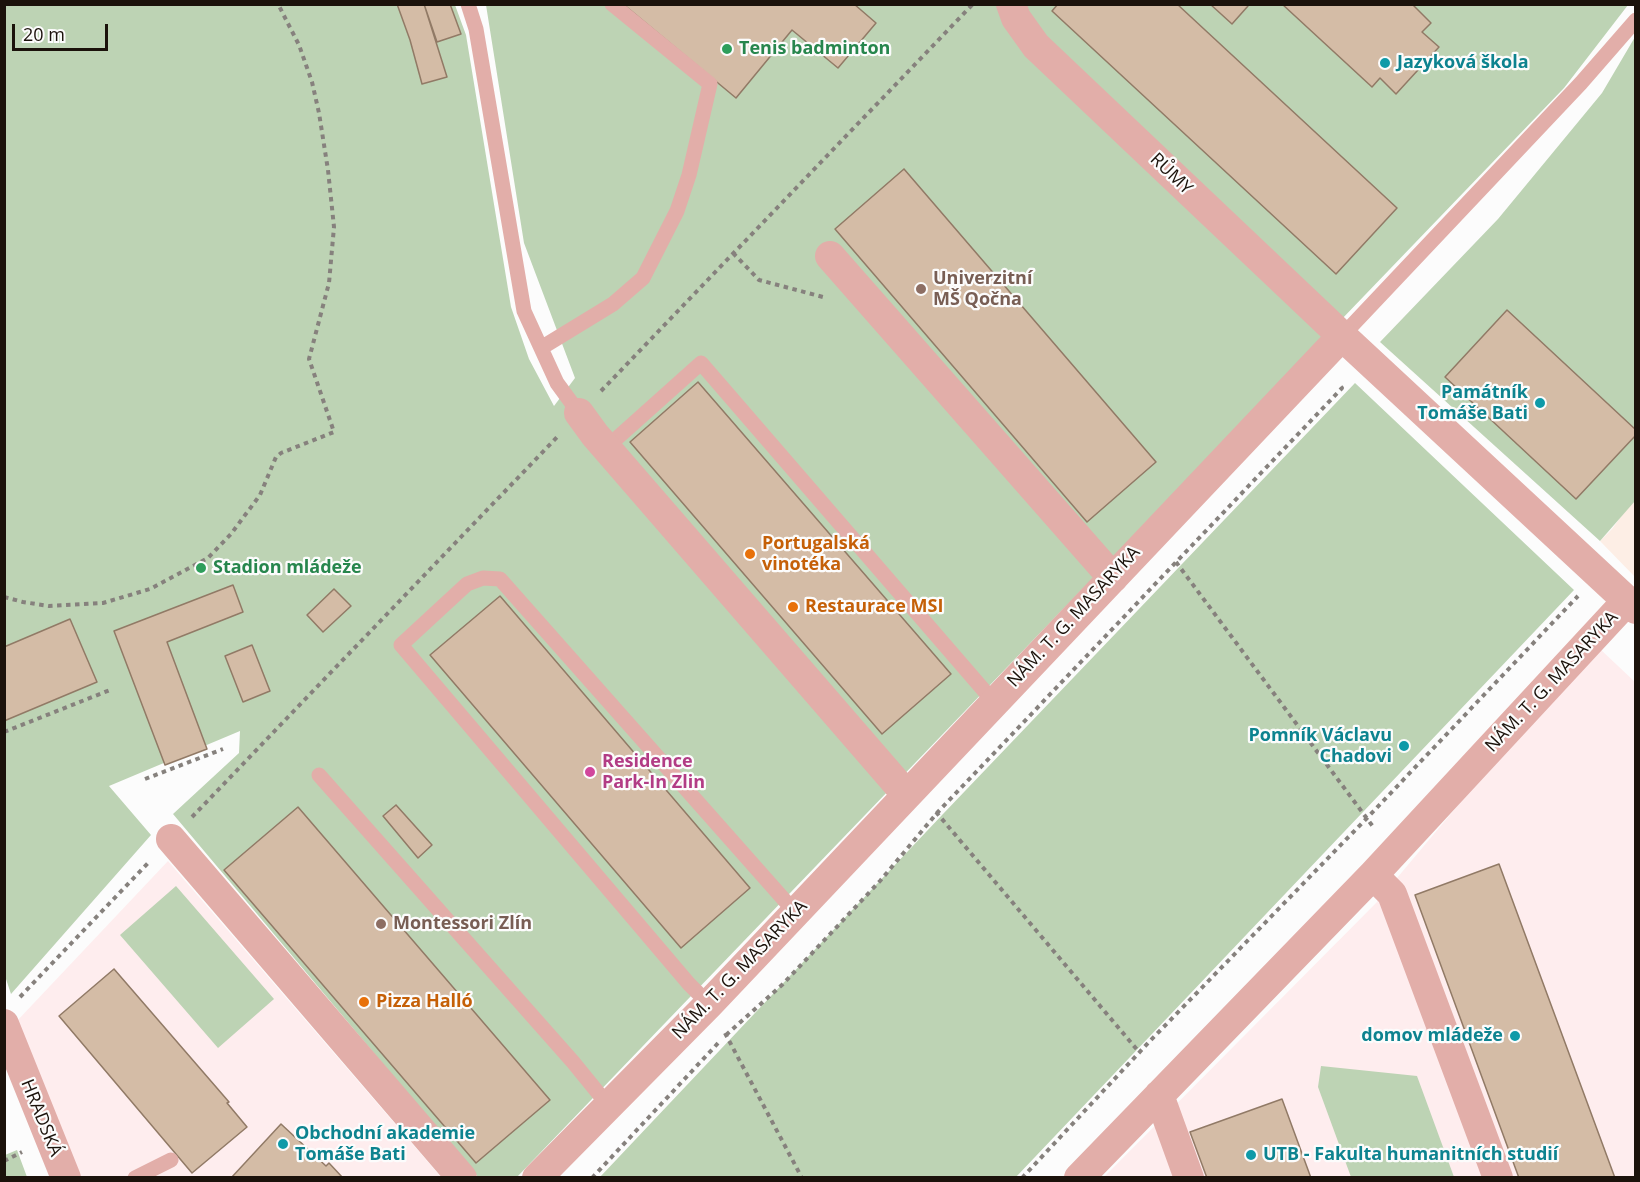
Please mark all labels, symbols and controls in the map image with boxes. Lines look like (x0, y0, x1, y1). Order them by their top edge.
scale bar (15, 12, 111, 50)
text: 20 m (23, 22, 65, 46)
place label: Tenis badminton (739, 38, 890, 60)
marker: Tenis badminton (720, 42, 734, 56)
place label: Jazyková škola (1397, 52, 1529, 74)
marker: Jazyková škola (1378, 56, 1392, 70)
street label: RŮMY (1145, 149, 1197, 199)
place label: Univerzitní MŠ Qočna (933, 268, 1032, 310)
marker: Univerzitní MŠ Qočna (914, 282, 928, 296)
place label: Památník Tomáše Bati (1417, 382, 1528, 424)
marker: Památník Tomáše Bati (1533, 396, 1547, 410)
place label: Portugalská vinotéka (762, 533, 870, 576)
street label: NÁM. T. G. MASARYKA (1003, 542, 1145, 692)
marker: Portugalská vinotéka (743, 547, 757, 561)
place label: Stadion mládeže (213, 557, 362, 579)
marker: Stadion mládeže (194, 561, 208, 575)
place label: Restaurace MSI (805, 596, 943, 618)
marker: Restaurace MSI (786, 600, 800, 614)
street label: NÁM. T. G. MASARYKA (1481, 607, 1623, 757)
place label: Pomník Václavu Chadovi (1248, 725, 1392, 768)
marker: Pomník Václavu Chadovi (1397, 739, 1411, 753)
place label: Residence Park-In Zlin (602, 751, 705, 794)
marker: Residence Park-In Zlin (583, 765, 597, 779)
street label: NÁM. T. G. MASARYKA (668, 896, 812, 1044)
place label: Montessori Zlín (393, 913, 532, 935)
marker: Montessori Zlín (374, 917, 388, 931)
place label: Pizza Halló (376, 991, 473, 1013)
marker: Pizza Halló (357, 995, 371, 1009)
place label: domov mládeže (1361, 1025, 1503, 1047)
marker: domov mládeže (1508, 1029, 1522, 1043)
street label: HRADSKÁ (16, 1076, 66, 1160)
place label: Obchodní akademie Tomáše Bati (295, 1123, 475, 1166)
marker: Obchodní akademie Tomáše Bati (276, 1137, 290, 1151)
place label: UTB - Fakulta humanitních studií (1263, 1144, 1558, 1166)
marker: UTB - Fakulta humanitních studií (1244, 1148, 1258, 1162)

